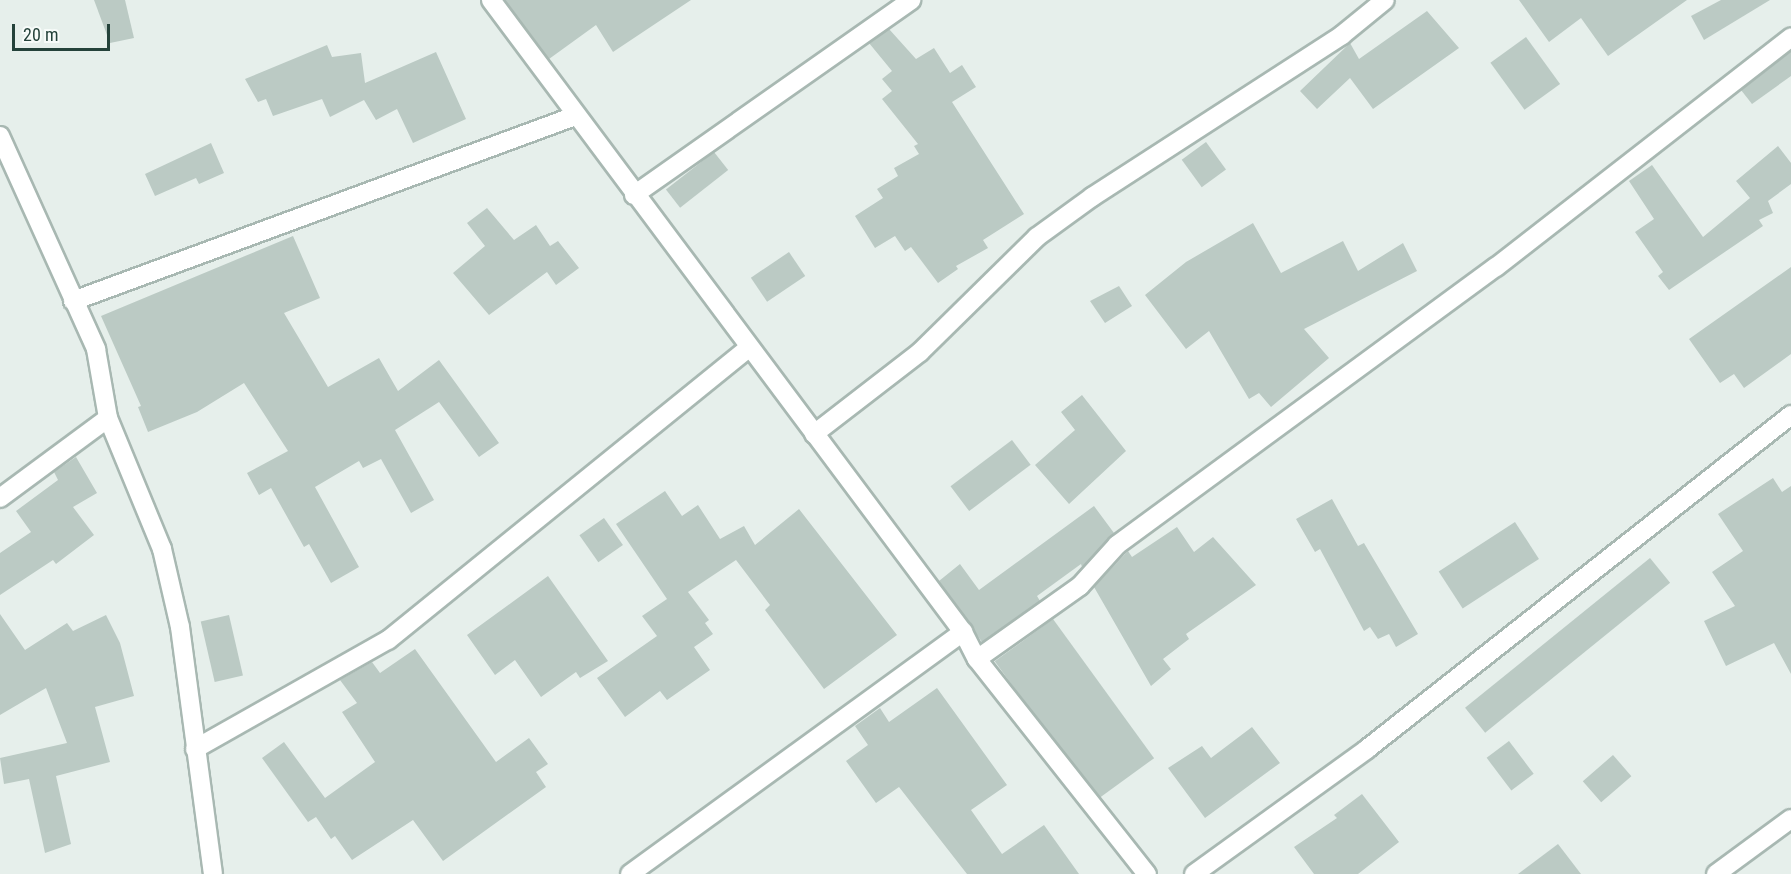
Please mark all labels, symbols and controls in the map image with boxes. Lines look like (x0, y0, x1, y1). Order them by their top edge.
scale bar (15, 12, 112, 50)
text: 20 m (23, 24, 58, 45)

